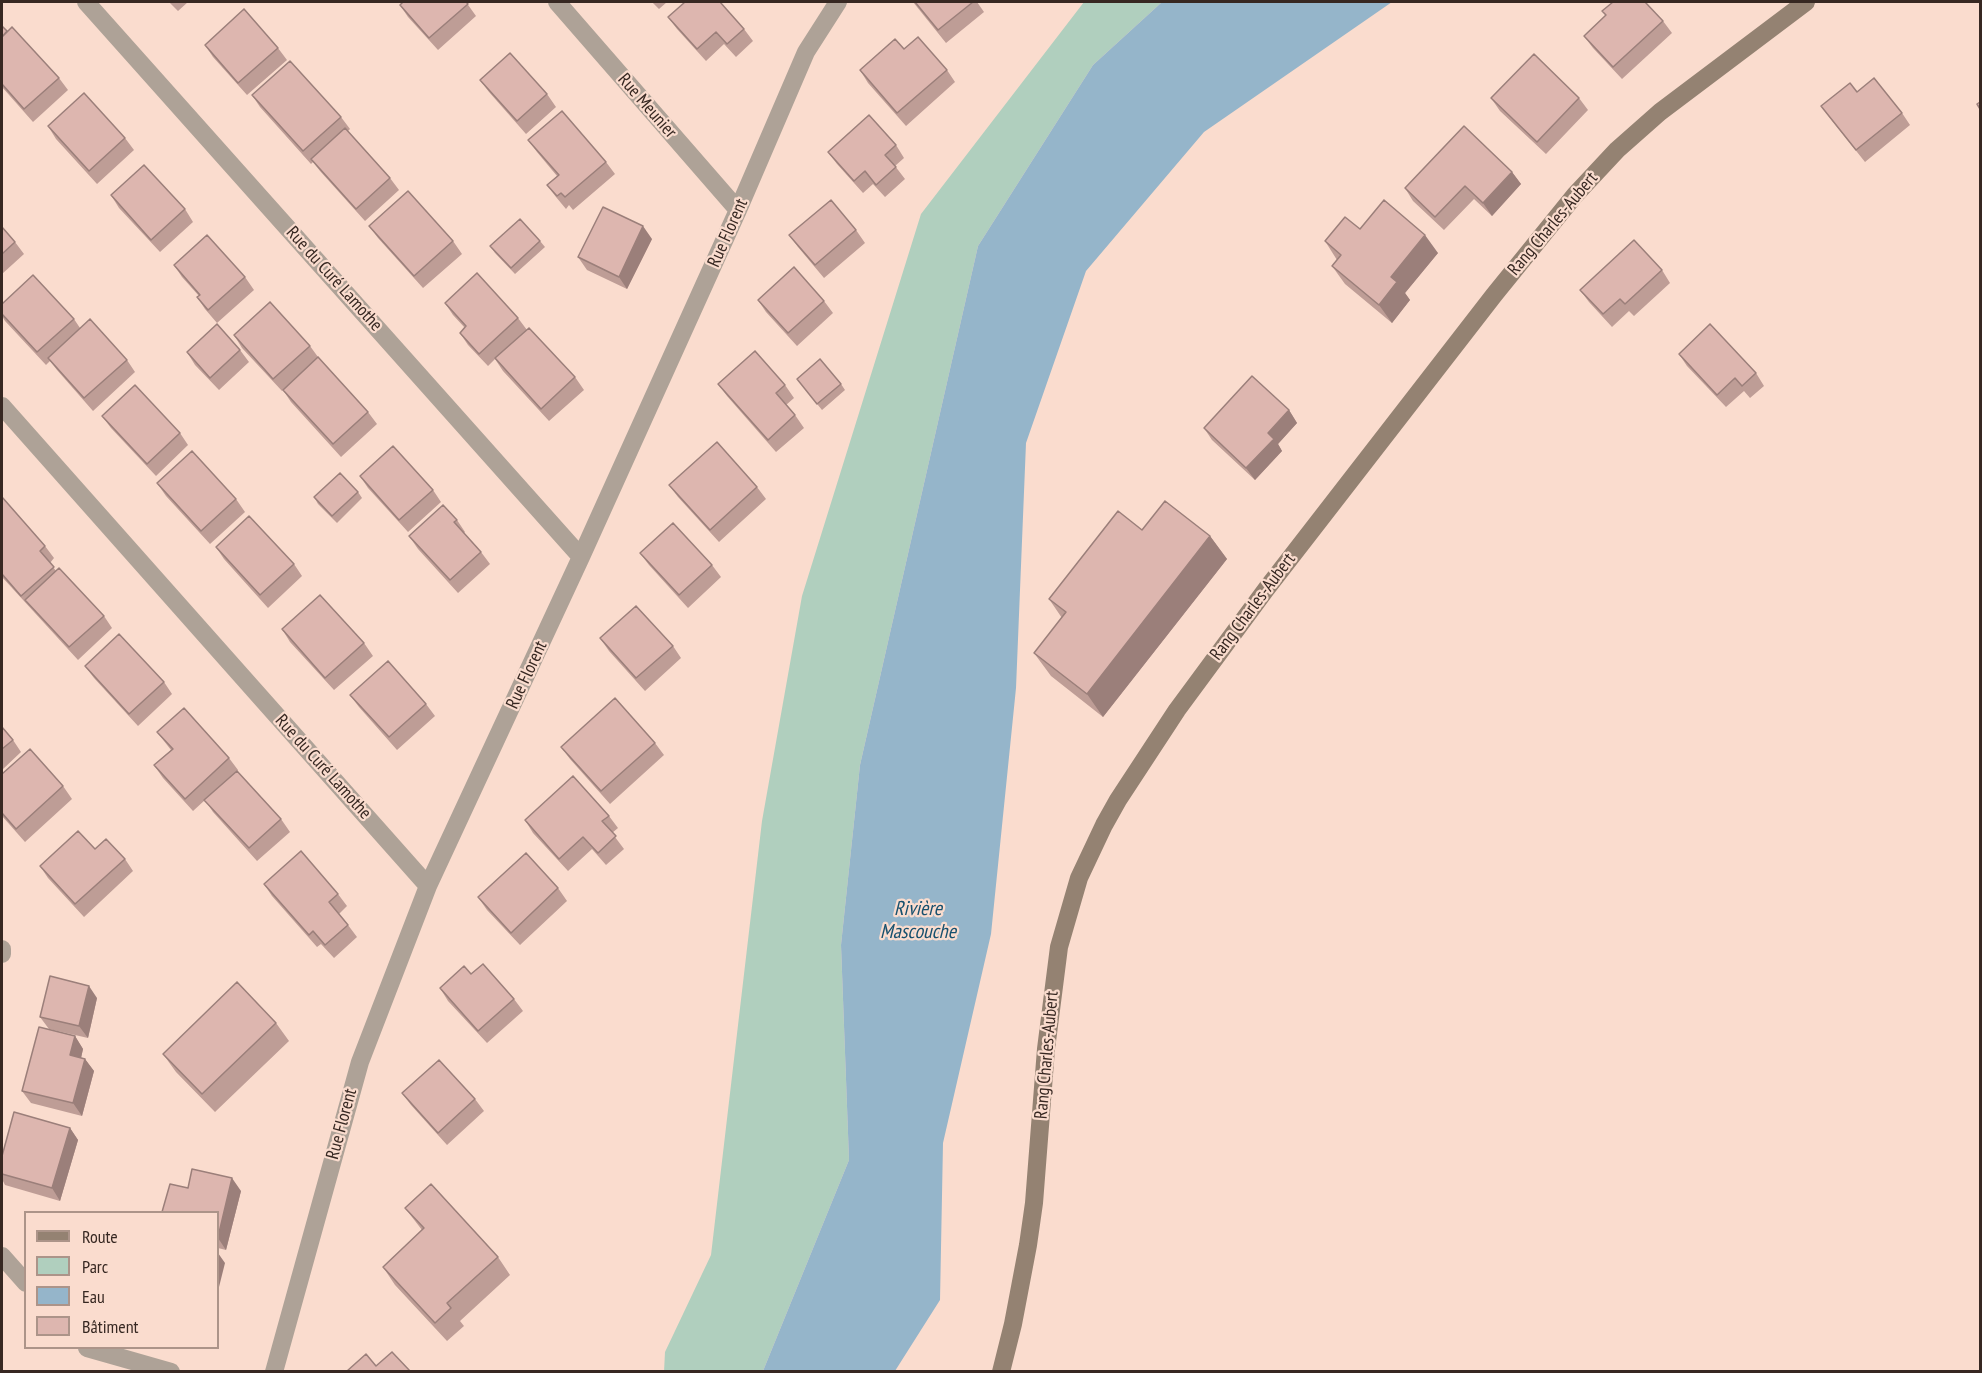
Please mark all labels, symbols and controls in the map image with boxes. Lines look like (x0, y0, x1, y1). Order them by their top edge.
street label: Rue Meunier (613, 69, 681, 143)
street label: Rang Charles-Aubert (1503, 168, 1603, 280)
street label: Rue Florent (703, 196, 753, 270)
street label: Rue du Curé Lamothe (281, 222, 387, 336)
street label: Rang Charles-Aubert (1206, 549, 1300, 665)
street label: Rue Florent (502, 638, 552, 712)
street label: Rue du Curé Lamothe (270, 710, 376, 824)
water label: Rivière Mascouche (880, 897, 956, 944)
street label: Rang Charles-Aubert (1031, 990, 1063, 1120)
street label: Rue Florent (322, 1086, 362, 1162)
legend (24, 1211, 219, 1349)
text: Route (82, 1225, 118, 1248)
text: Parc (82, 1255, 108, 1278)
text: Eau (82, 1285, 105, 1308)
text: Bâtiment (82, 1315, 139, 1338)

